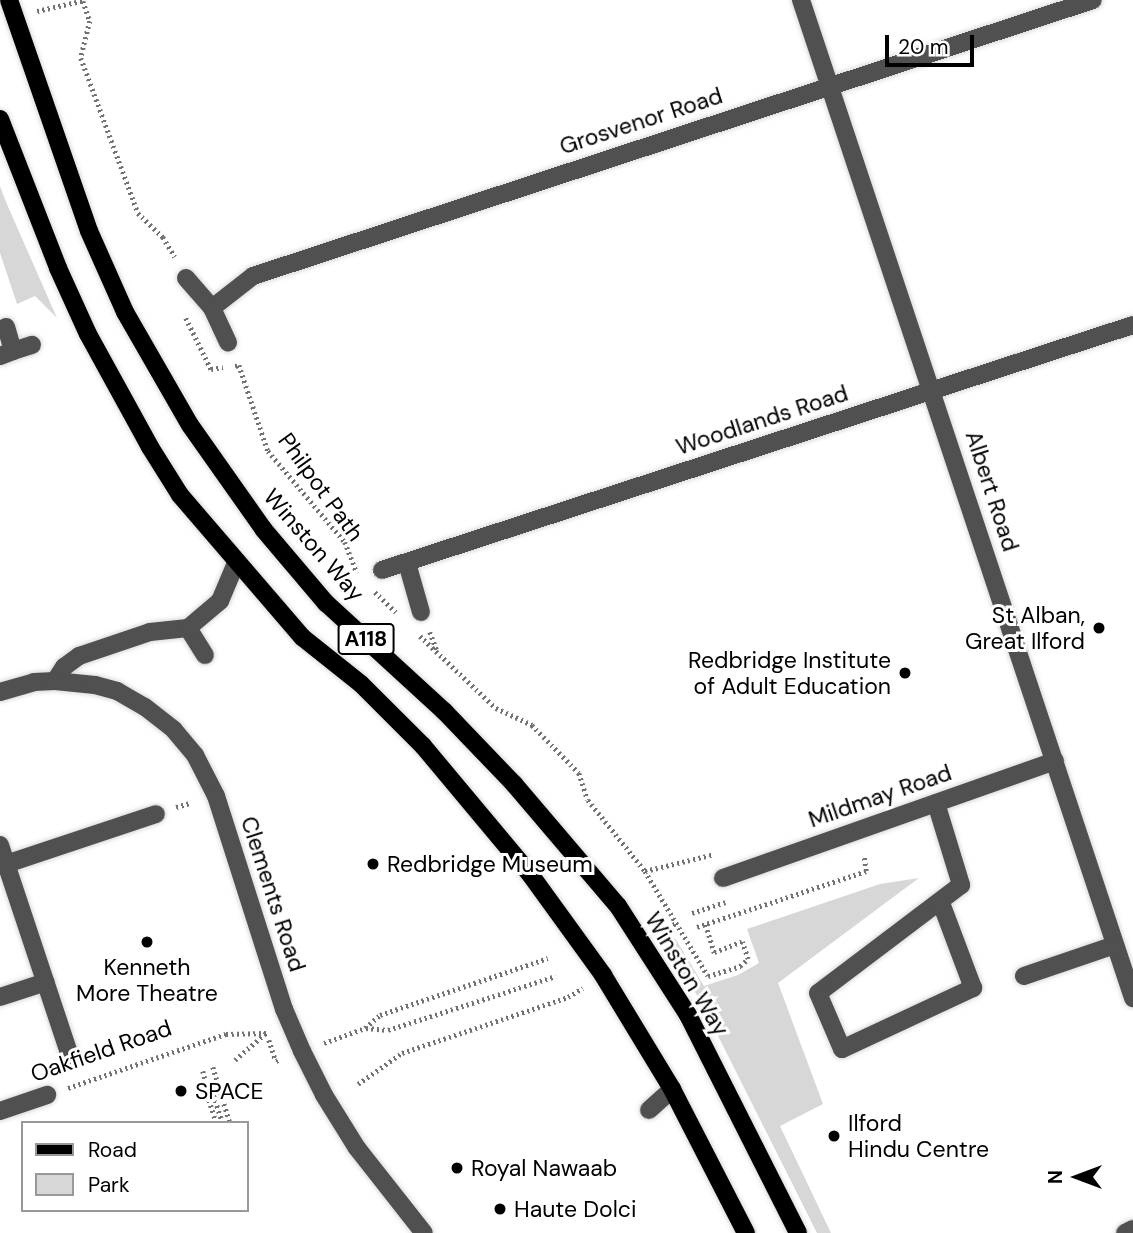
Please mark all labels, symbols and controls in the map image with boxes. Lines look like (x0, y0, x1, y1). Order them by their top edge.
scale bar (888, 21, 977, 65)
text: 20 m (898, 33, 949, 61)
street label: Grosvenor Road (556, 82, 726, 160)
street label: Woodlands Road (672, 379, 852, 461)
street label: Philpot Path (272, 427, 370, 547)
street label: Albert Road (960, 427, 1024, 555)
street label: Winston Way (258, 483, 370, 607)
place label: St Alban, Great Ilford (965, 601, 1085, 655)
marker: St Alban, Great Ilford (1091, 620, 1107, 636)
road number: A118 (336, 622, 396, 656)
place label: Redbridge Institute of Adult Education (688, 646, 891, 700)
marker: Redbridge Institute of Adult Education (897, 665, 913, 681)
street label: Mildmay Road (805, 759, 955, 833)
street label: Clements Road (235, 813, 311, 975)
place label: Redbridge Museum (387, 850, 593, 878)
marker: Redbridge Museum (365, 856, 381, 872)
street label: Winston Way (639, 907, 735, 1041)
marker: Kenneth More Theatre (139, 934, 155, 950)
place label: Kenneth More Theatre (76, 953, 218, 1007)
street label: Oakfield Road (27, 1014, 175, 1088)
place label: SPACE (195, 1077, 263, 1105)
marker: SPACE (173, 1083, 189, 1099)
place label: Ilford Hindu Centre (848, 1109, 989, 1163)
legend (21, 1121, 248, 1212)
marker: Ilford Hindu Centre (826, 1128, 842, 1144)
text: Road (88, 1136, 137, 1164)
north arrow (1042, 1142, 1112, 1212)
place label: Royal Nawaab (471, 1154, 617, 1182)
marker: Royal Nawaab (449, 1160, 465, 1176)
text: N (1043, 1170, 1068, 1184)
text: Park (88, 1171, 129, 1199)
place label: Haute Dolci (514, 1195, 636, 1223)
marker: Haute Dolci (492, 1201, 508, 1217)

